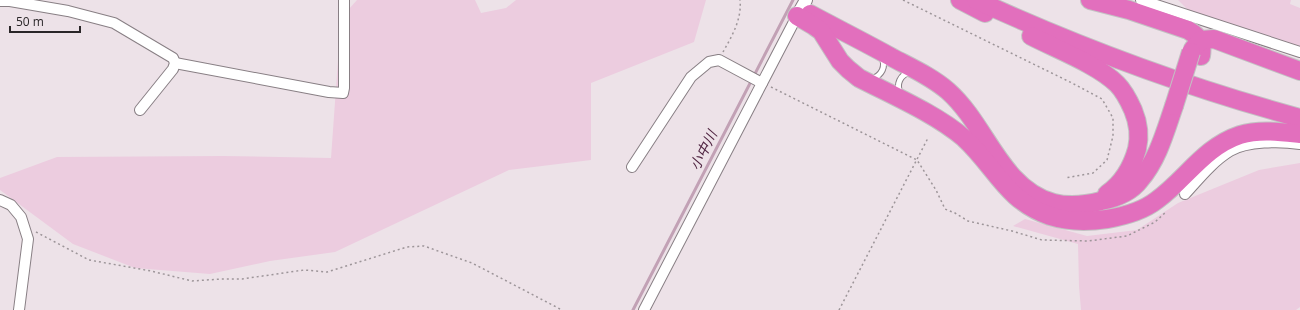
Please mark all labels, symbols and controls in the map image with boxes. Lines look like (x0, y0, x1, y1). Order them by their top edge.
scale bar (10, 8, 80, 34)
text: 50 m (16, 13, 44, 30)
water label: 小中川 (685, 125, 722, 173)

